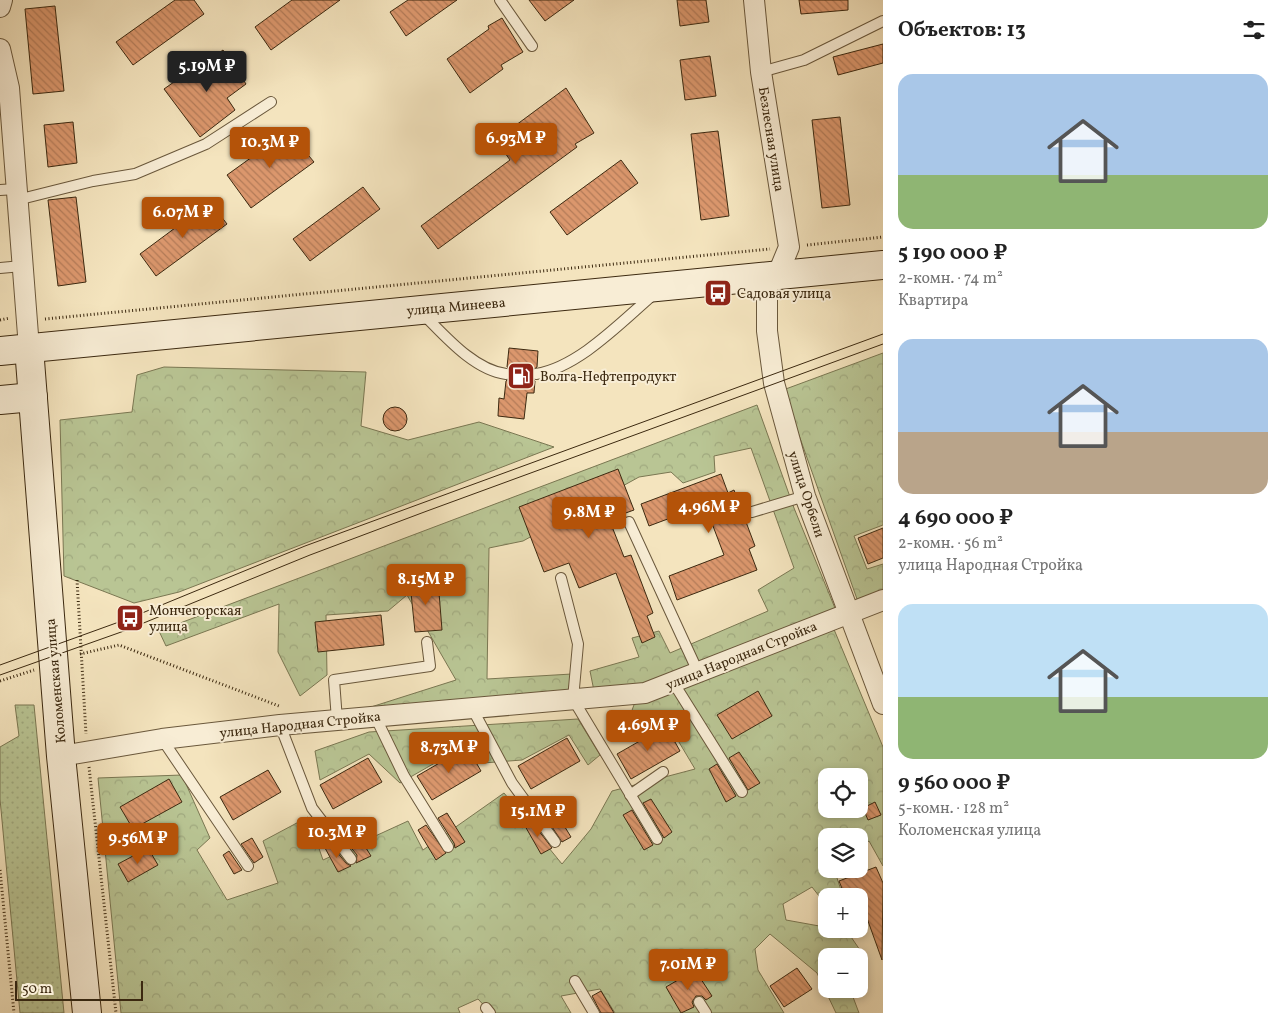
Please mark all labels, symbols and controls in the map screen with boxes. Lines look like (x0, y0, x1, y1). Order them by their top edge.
text: Объектов: 13 (898, 16, 1026, 45)
icon: filters (1240, 16, 1268, 44)
pin: 5.19M ₽ (161, 51, 253, 93)
text: 5.19M ₽ (178, 56, 236, 78)
street label: Безлесная улица (753, 85, 788, 193)
icon: home (1038, 106, 1128, 196)
pin: 6.93M ₽ (470, 122, 562, 165)
pin: 10.3M ₽ (224, 126, 316, 169)
text: 6.93M ₽ (486, 128, 546, 150)
text: 10.3M ₽ (241, 132, 299, 154)
pin: 6.07M ₽ (137, 196, 229, 239)
text: 6.07M ₽ (153, 202, 213, 224)
text: 5 190 000 ₽ (898, 239, 1008, 268)
text: 2-комн. · 74 m² (898, 268, 1003, 290)
bus stop icon: Садовая улица (703, 278, 733, 308)
place label: Садовая улица (737, 285, 831, 304)
text: Квартира (898, 290, 968, 312)
street label: улица Минеева (406, 294, 506, 321)
fuel station icon: Волга-Нефтепродукт (506, 361, 536, 391)
place label: Волга-Нефтепродукт (540, 368, 676, 387)
icon: home (1038, 371, 1128, 461)
street label: улица Орбели (783, 449, 829, 541)
pin: 4.96M ₽ (663, 492, 755, 534)
pin: 9.8M ₽ (548, 496, 630, 539)
text: 4.96M ₽ (678, 497, 740, 519)
text: 9.8M ₽ (563, 502, 615, 524)
text: 4 690 000 ₽ (898, 504, 1013, 533)
text: 2-комн. · 56 m² (898, 533, 1003, 555)
text: улица Народная Стройка (898, 555, 1083, 577)
pin: 8.15M ₽ (380, 564, 472, 606)
text: 8.15M ₽ (398, 569, 454, 591)
place label: Мончегорская улица (149, 602, 241, 637)
bus stop icon: Мончегорская улица (115, 603, 145, 633)
street label: улица Народная Стройка (663, 617, 820, 696)
street label: Коломенская улица (42, 618, 71, 744)
icon: home (1038, 636, 1128, 726)
street label: улица Народная Стройка (219, 708, 382, 743)
pin: 4.69M ₽ (602, 710, 694, 752)
text: 4.69M ₽ (617, 715, 679, 737)
pin: 8.73M ₽ (403, 732, 495, 774)
text: 8.73M ₽ (420, 737, 478, 759)
map controls (818, 768, 868, 998)
button: locate (818, 768, 868, 818)
text: 9 560 000 ₽ (898, 769, 1010, 798)
pin: 15.1M ₽ (492, 796, 584, 838)
text: 5-комн. · 128 m² (898, 798, 1009, 820)
text: 15.1M ₽ (511, 801, 565, 823)
pin: 10.3M ₽ (291, 816, 383, 859)
text: Коломенская улица (898, 820, 1041, 842)
pin: 9.56M ₽ (92, 822, 184, 865)
text: 10.3M ₽ (308, 822, 366, 844)
text: 9.56M ₽ (108, 828, 168, 850)
button: layers (818, 828, 868, 878)
button: + (818, 888, 868, 938)
pin: 7.01M ₽ (642, 948, 734, 991)
button: − (818, 948, 868, 998)
text: 7.01M ₽ (660, 954, 716, 976)
scale bar (15, 978, 142, 1001)
text: 50 m (22, 980, 52, 999)

